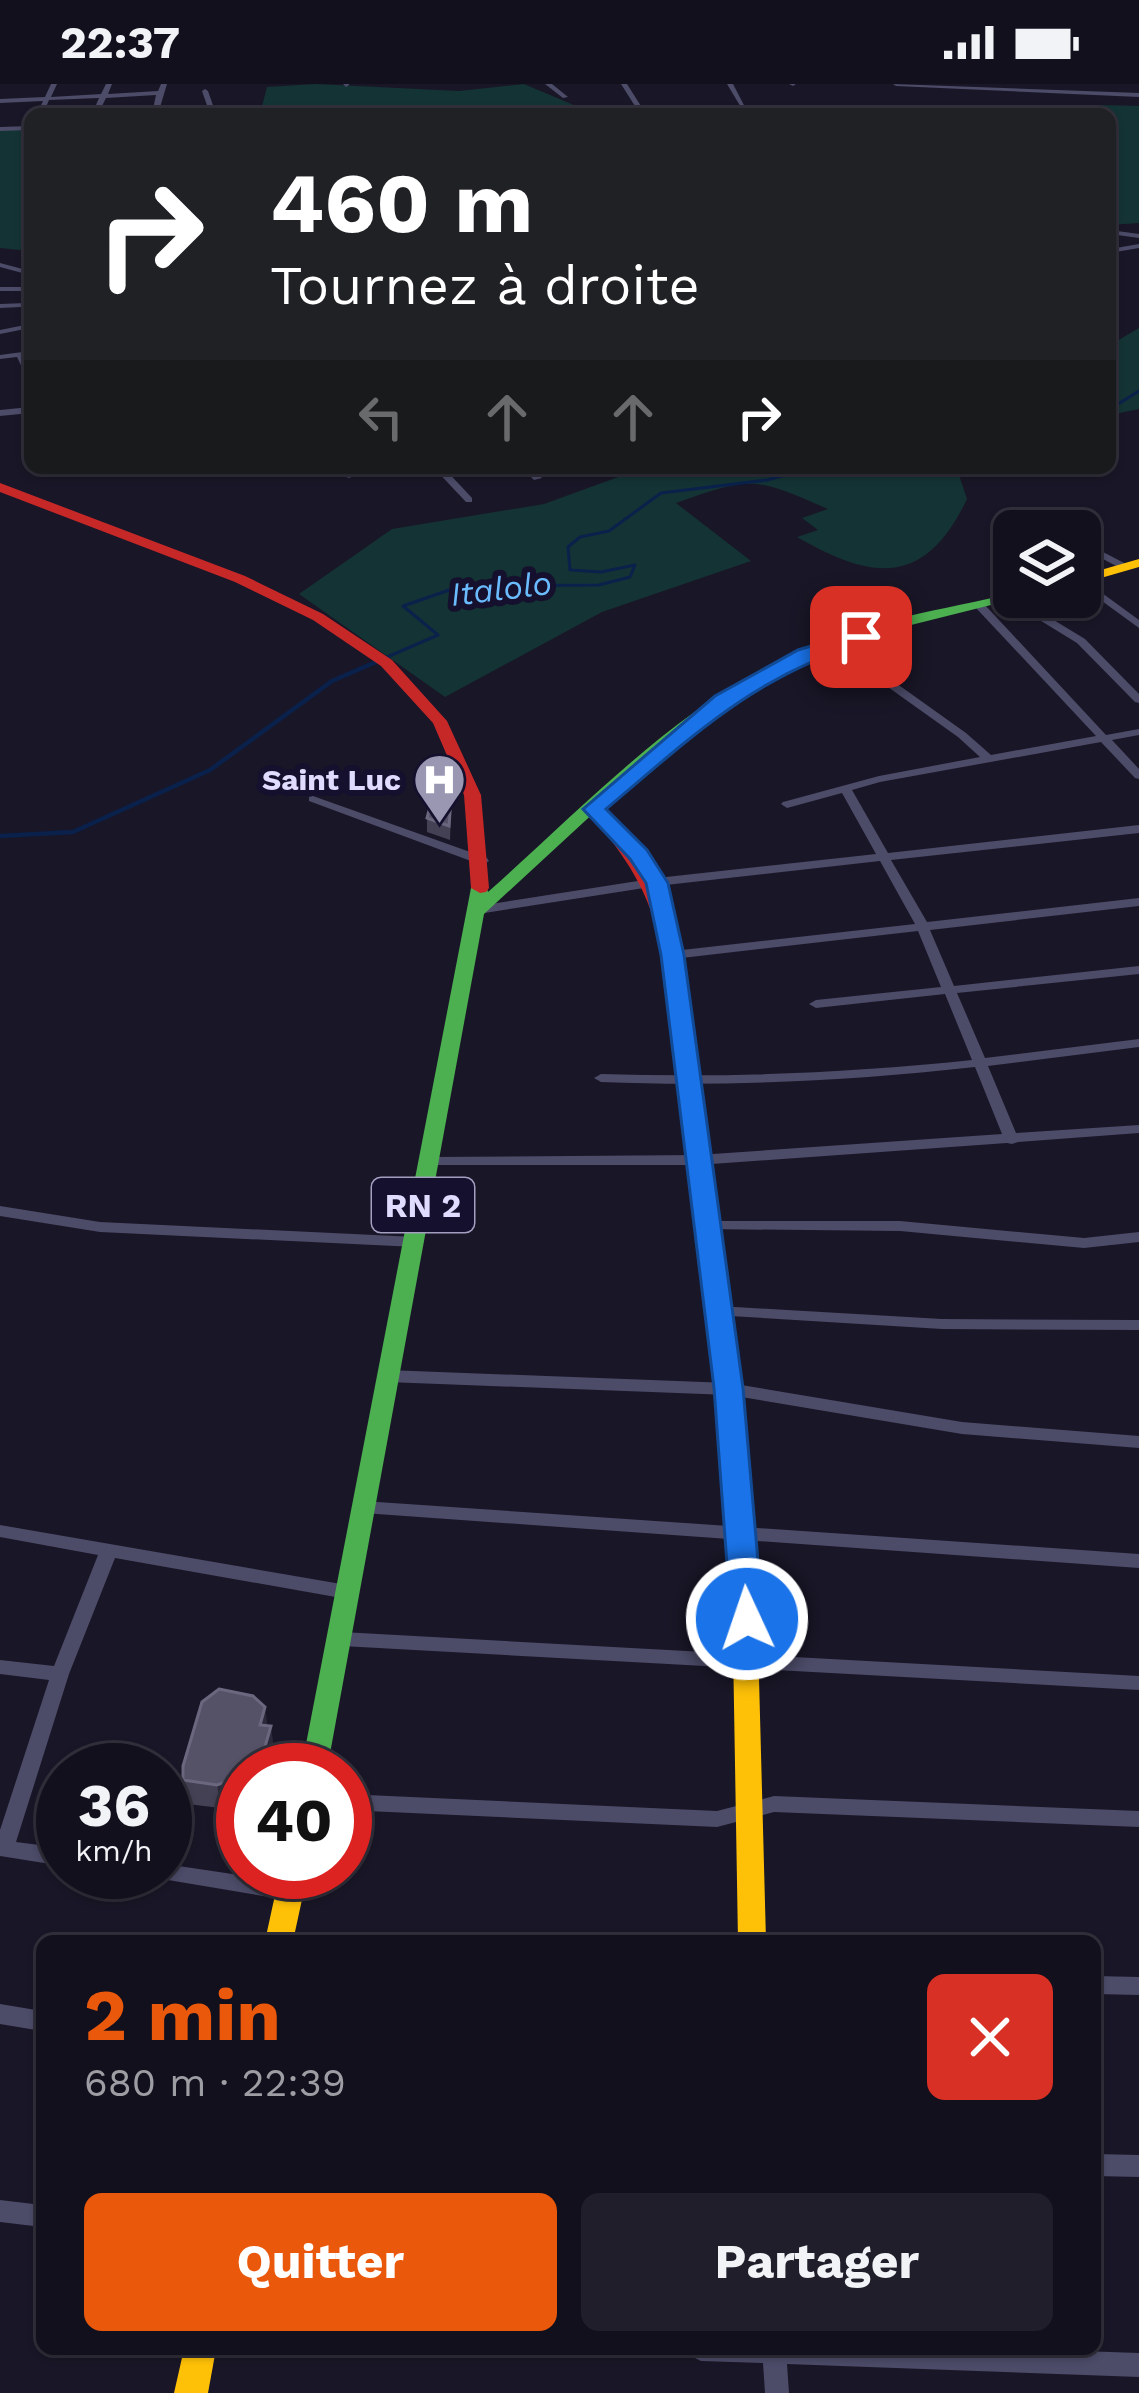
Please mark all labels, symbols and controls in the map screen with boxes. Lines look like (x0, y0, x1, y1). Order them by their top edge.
text: 22:37 (60, 16, 180, 69)
text: 460 m (270, 154, 533, 252)
icon: right (72, 156, 228, 312)
text: Tournez à droite (270, 254, 700, 317)
icon: left (348, 384, 414, 450)
icon: ahead (474, 384, 540, 450)
icon: ahead (600, 384, 666, 450)
icon: right (726, 384, 792, 450)
map controls (993, 510, 1101, 618)
button: layers (993, 510, 1101, 618)
water label: Italolo (448, 563, 554, 614)
pin (810, 586, 912, 688)
icon: arrive (828, 604, 894, 670)
hospital icon: Saint Luc (412, 752, 468, 826)
place label: Saint Luc (262, 762, 401, 797)
road number: RN 2 (372, 1178, 474, 1232)
position arrow (684, 1556, 810, 1682)
speed limit sign: 40 (216, 1743, 372, 1899)
text: 36 (78, 1770, 150, 1841)
text: km/h (75, 1833, 153, 1868)
text: 2 min (84, 1973, 281, 2057)
button: close (927, 1974, 1053, 2100)
text: 680 m · 22:39 (84, 2060, 346, 2105)
button: Quitter (84, 2193, 557, 2331)
button: Partager (581, 2193, 1053, 2331)

